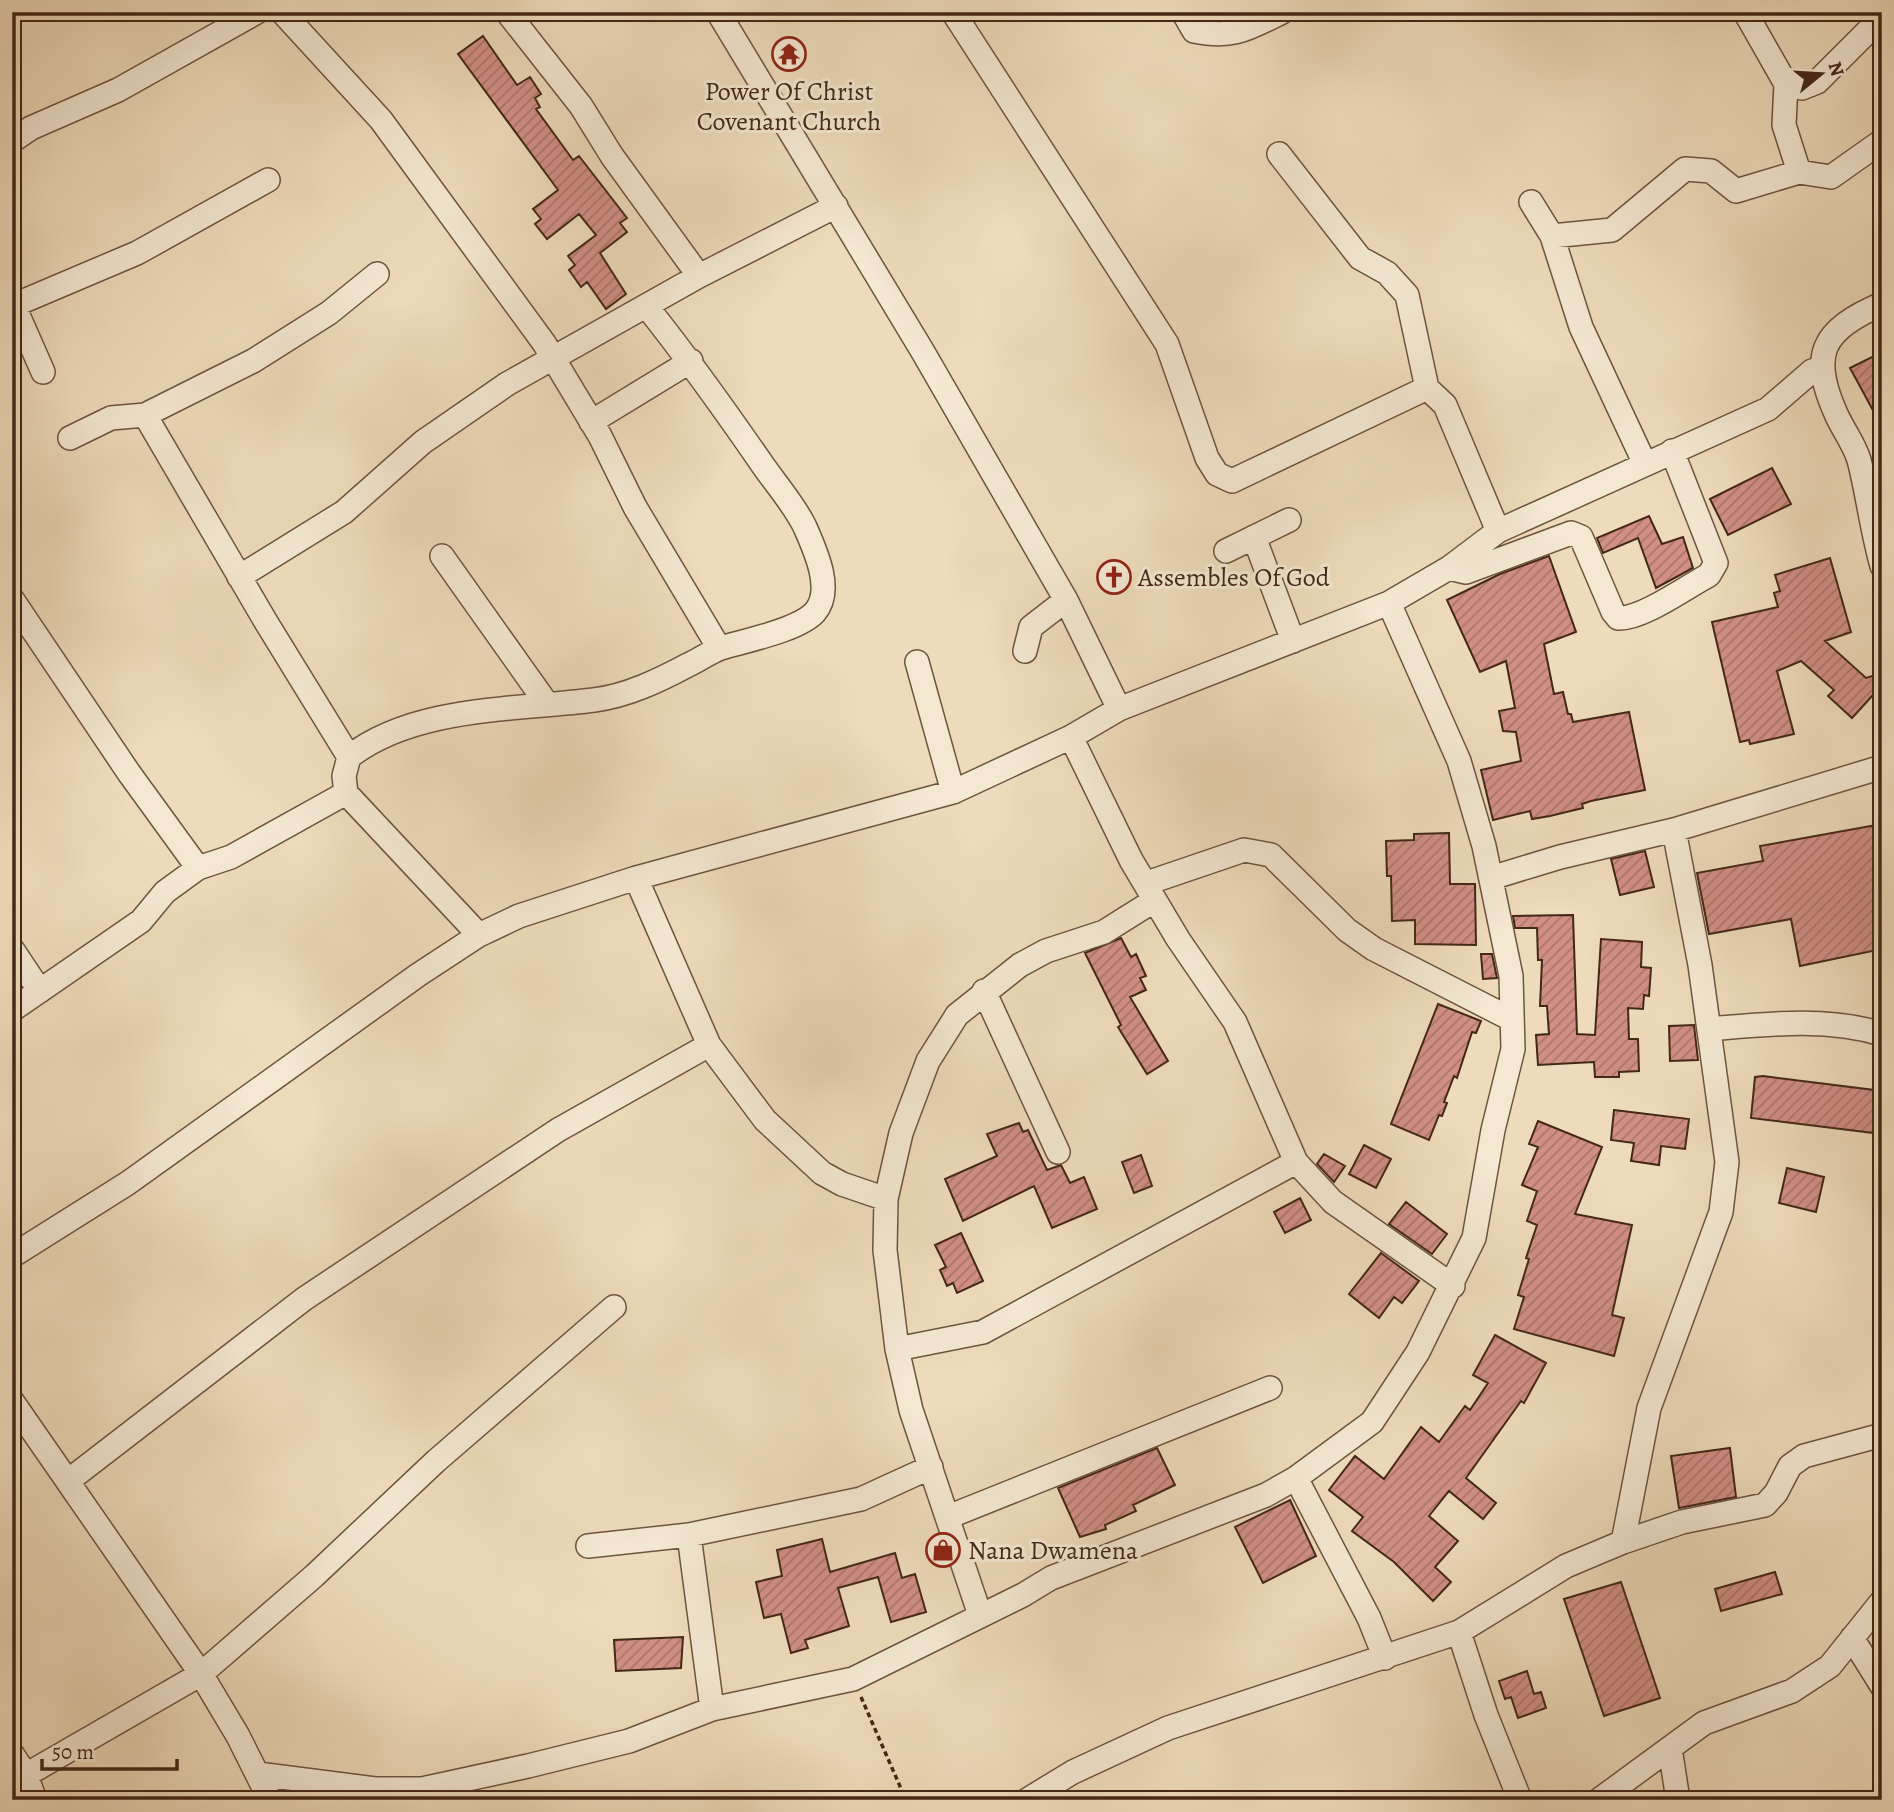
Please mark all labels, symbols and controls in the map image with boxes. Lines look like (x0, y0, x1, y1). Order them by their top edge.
temple icon: Power Of Christ Covenant Church (770, 35, 808, 73)
north arrow (1786, 38, 1856, 108)
text: N (1822, 58, 1851, 80)
place label: Power Of Christ Covenant Church (697, 74, 881, 139)
church icon: Assembles Of God (1095, 558, 1133, 596)
place label: Assembles Of God (1137, 560, 1330, 595)
shop icon: Nana Dwamena (924, 1531, 962, 1569)
place label: Nana Dwamena (968, 1533, 1138, 1568)
scale bar (42, 1728, 177, 1772)
text: 50 m (52, 1738, 94, 1766)

